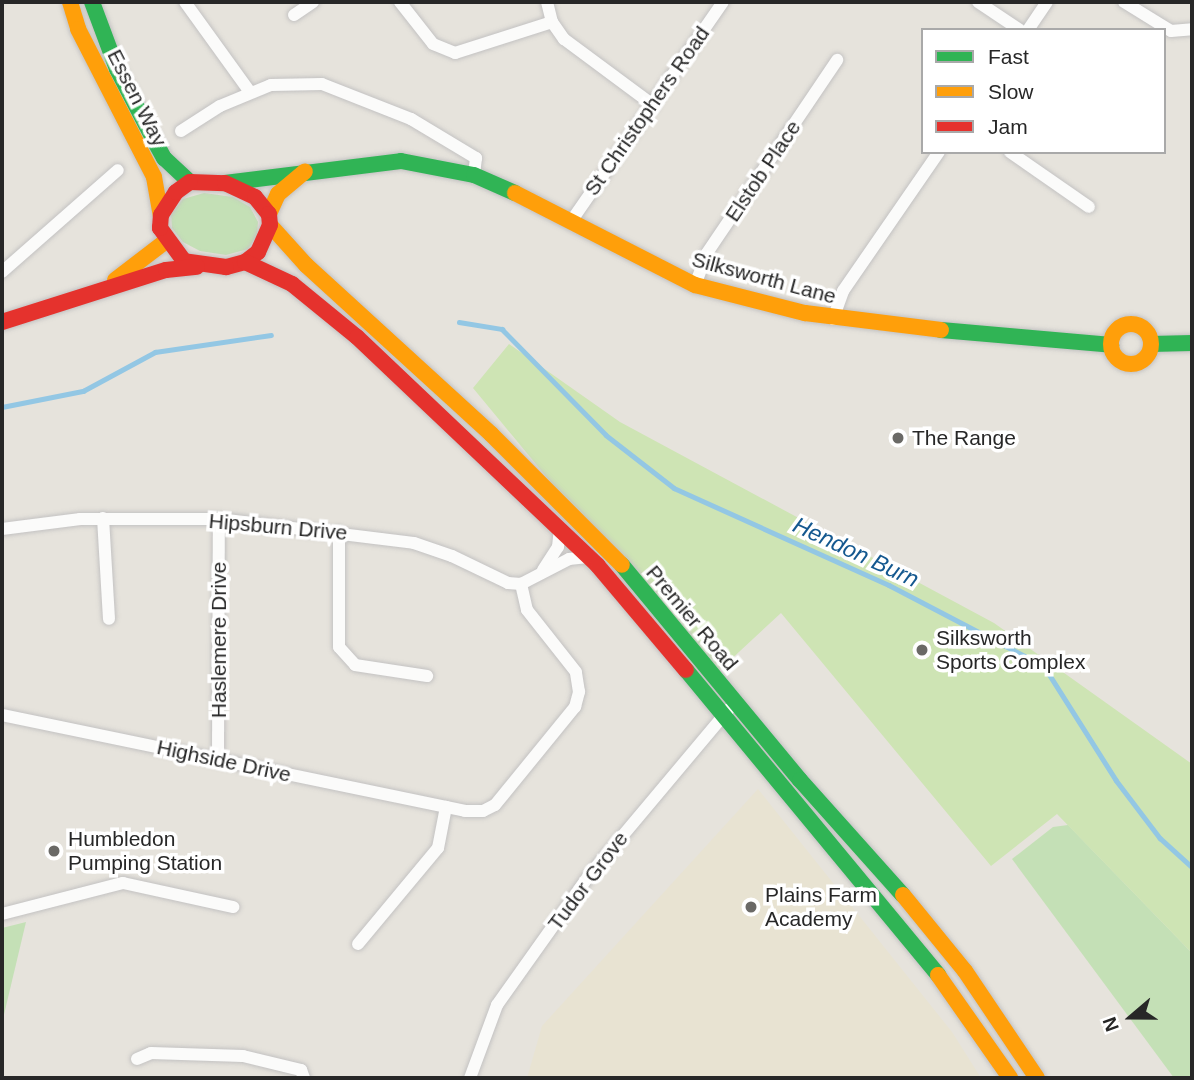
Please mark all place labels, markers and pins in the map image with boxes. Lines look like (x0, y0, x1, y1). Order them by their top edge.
place label: The Range (912, 425, 1016, 451)
marker: The Range (890, 430, 906, 446)
place label: Silksworth Sports Complex (936, 625, 1085, 675)
marker: Silksworth Sports Complex (914, 642, 930, 658)
place label: Humbledon Pumping Station (68, 826, 222, 876)
marker: Humbledon Pumping Station (46, 843, 62, 859)
place label: Plains Farm Academy (765, 882, 877, 932)
marker: Plains Farm Academy (743, 899, 759, 915)

